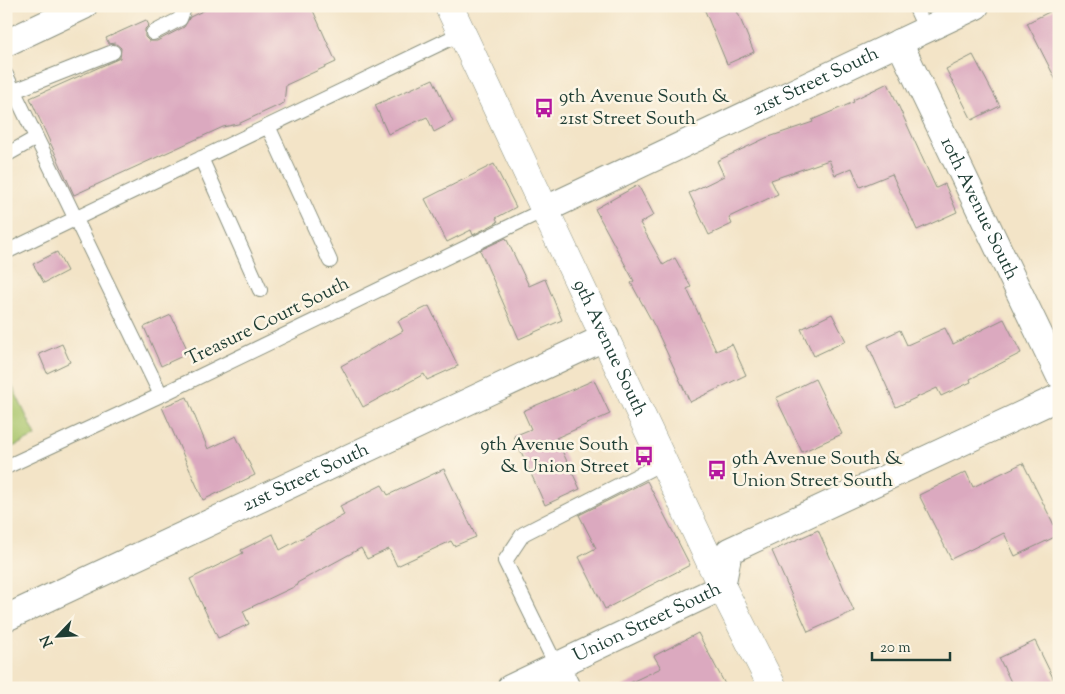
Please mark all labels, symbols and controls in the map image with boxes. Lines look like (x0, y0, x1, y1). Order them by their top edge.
street label: 21st Street South (748, 40, 883, 123)
place label: 9th Avenue South & 21st Street South (559, 84, 730, 133)
bus stop icon: 9th Avenue South & 21st Street South (533, 97, 555, 119)
street label: 10th Avenue South (933, 133, 1025, 285)
street label: Treasure Court South (182, 271, 354, 373)
street label: 9th Avenue South (566, 275, 654, 421)
place label: 9th Avenue South & Union Street (480, 432, 629, 481)
street label: 21st Street South (238, 436, 373, 519)
bus stop icon: 9th Avenue South & Union Street (633, 445, 655, 467)
place label: 9th Avenue South & Union Street South (732, 446, 903, 495)
bus stop icon: 9th Avenue South & Union Street South (706, 459, 728, 481)
street label: Union Street South (569, 576, 726, 669)
north arrow (32, 612, 82, 662)
scale bar (872, 629, 950, 661)
text: N (37, 631, 59, 650)
text: 20 m (880, 638, 911, 659)

